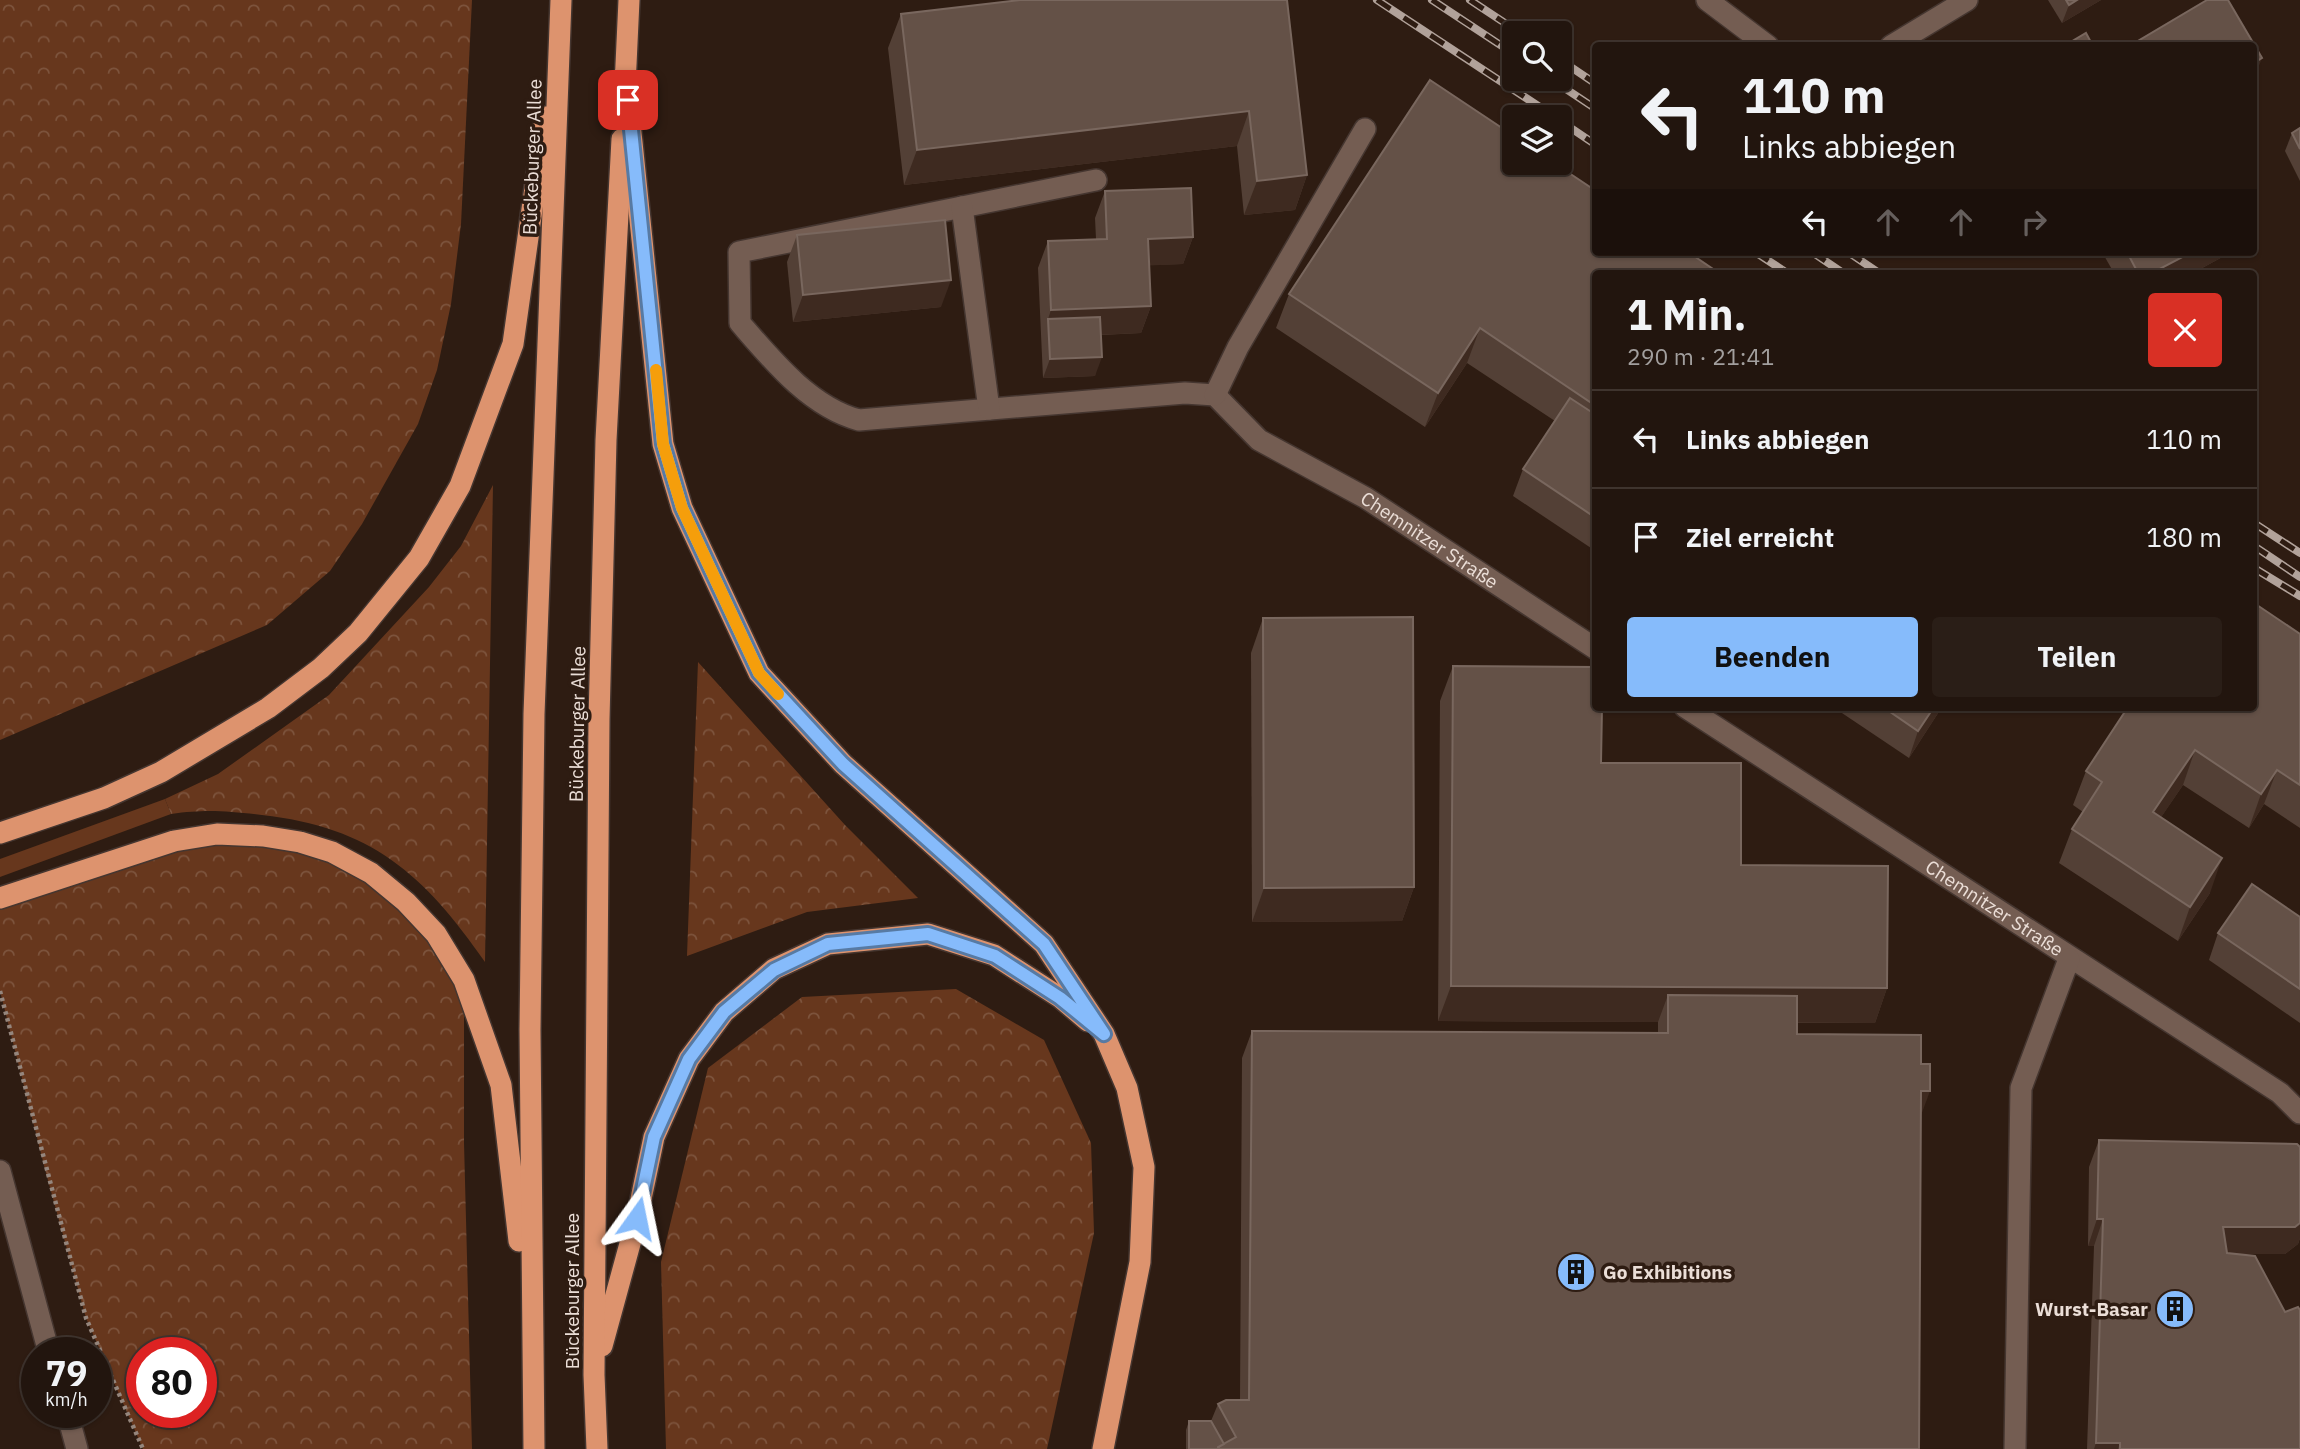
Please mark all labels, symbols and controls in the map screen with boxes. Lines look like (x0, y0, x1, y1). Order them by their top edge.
map controls (1502, 21, 1572, 175)
button: search (1502, 21, 1572, 91)
text: 110 m (1742, 63, 1886, 126)
pin (598, 70, 658, 130)
icon: left (1627, 70, 1718, 161)
street label: Bückeburger Allee (517, 78, 547, 236)
icon: arrive (609, 81, 647, 119)
button: layers (1502, 105, 1572, 175)
text: Links abbiegen (1742, 125, 1956, 167)
icon: left (1796, 203, 1834, 241)
icon: ahead (1869, 203, 1907, 241)
icon: ahead (1942, 203, 1980, 241)
icon: right (2015, 203, 2053, 241)
text: 1 Min. (1627, 287, 1747, 342)
button: close (2148, 293, 2222, 367)
text: 290 m · 21:41 (1627, 341, 1774, 371)
icon: left (1627, 420, 1665, 458)
text: Links abbiegen (1686, 422, 1869, 456)
text: 110 m (2146, 422, 2222, 456)
street label: Chemnitzer Straße (1356, 486, 1503, 594)
icon: arrive (1627, 518, 1665, 556)
text: Ziel erreicht (1686, 520, 1834, 554)
text: 180 m (2146, 520, 2222, 554)
button: Beenden (1627, 617, 1918, 697)
button: Teilen (1932, 617, 2222, 697)
street label: Bückeburger Allee (564, 646, 590, 802)
street label: Chemnitzer Straße (1921, 854, 2068, 961)
position arrow (600, 1181, 674, 1255)
street label: Bückeburger Allee (560, 1213, 584, 1369)
building icon: Go Exhibitions (1555, 1251, 1597, 1293)
place label: Go Exhibitions (1603, 1260, 1732, 1284)
building icon: Wurst-Basar (2154, 1288, 2196, 1330)
place label: Wurst-Basar (2035, 1297, 2148, 1321)
speed limit sign: 80 (126, 1337, 217, 1428)
text: 79 (45, 1350, 88, 1396)
text: km/h (45, 1388, 88, 1411)

